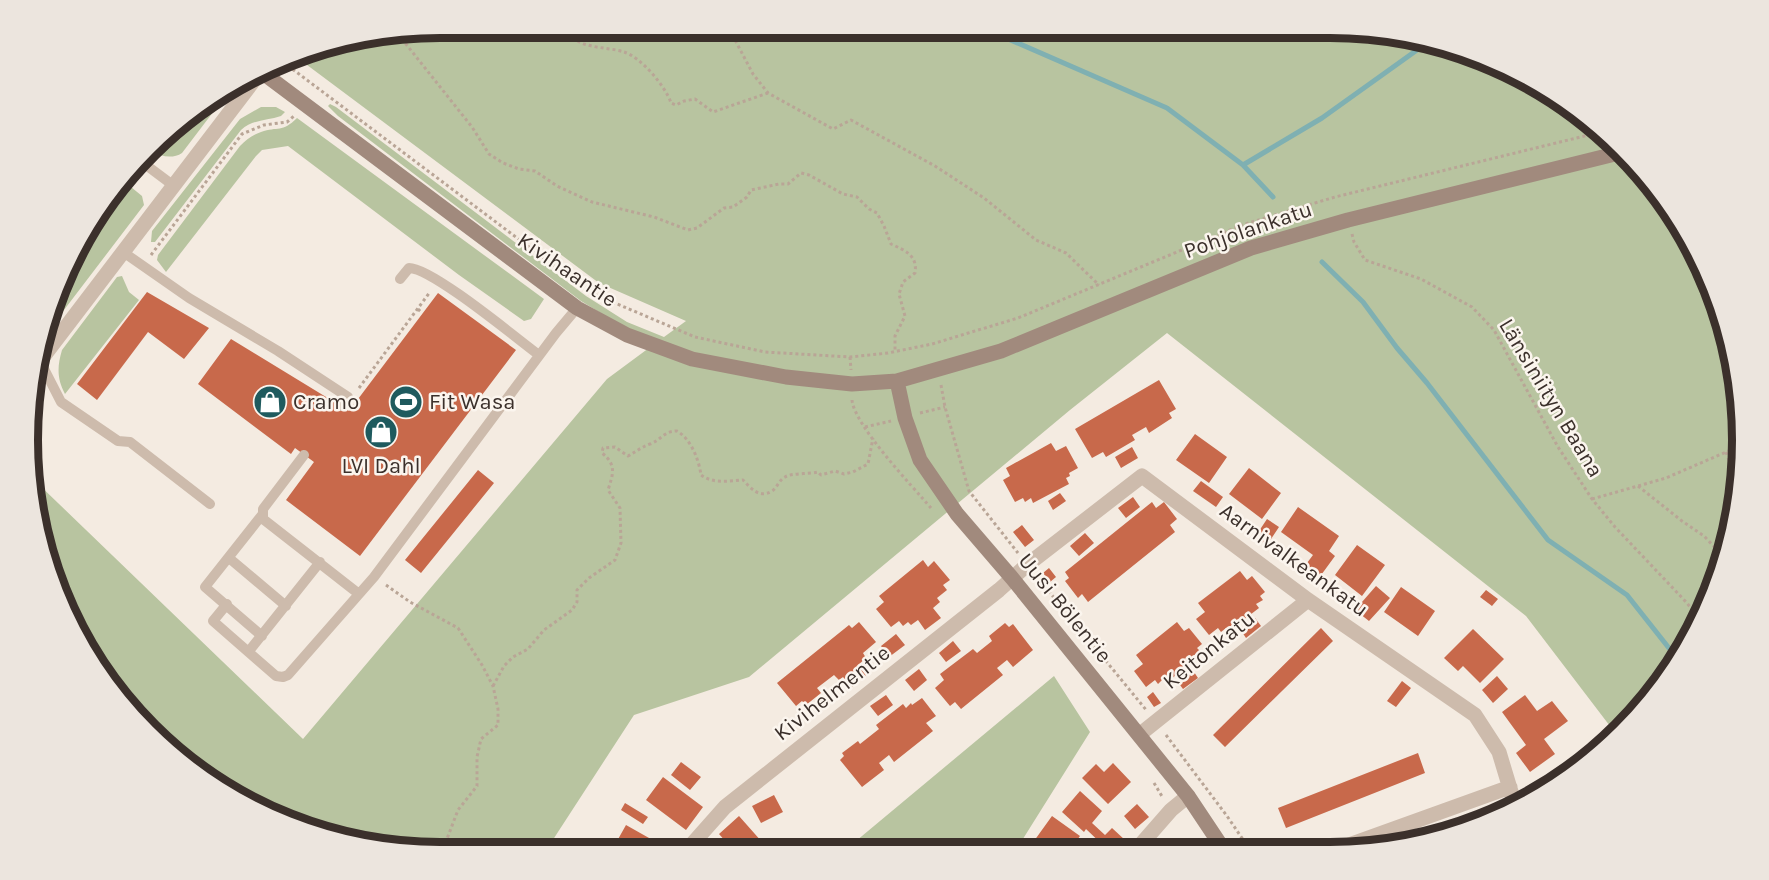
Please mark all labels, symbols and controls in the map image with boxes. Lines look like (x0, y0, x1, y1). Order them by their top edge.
street label: Pohjolankatu (1180, 196, 1316, 264)
street label: Kivihaantie (512, 227, 622, 313)
street label: Länsiniityn Baana (1493, 314, 1609, 482)
shop icon: Cramo (252, 384, 288, 420)
sports icon: Fit Wasa (388, 384, 424, 420)
place label: Cramo (293, 389, 359, 415)
place label: Fit Wasa (429, 389, 515, 415)
shop icon: LVI Dahl (363, 414, 399, 450)
place label: LVI Dahl (341, 453, 421, 479)
street label: Aarnivalkeankatu (1215, 497, 1373, 623)
street label: Uusi Bölentie (1013, 548, 1117, 668)
street label: Keitonkatu (1158, 605, 1260, 695)
street label: Kivihelmentie (769, 640, 895, 746)

